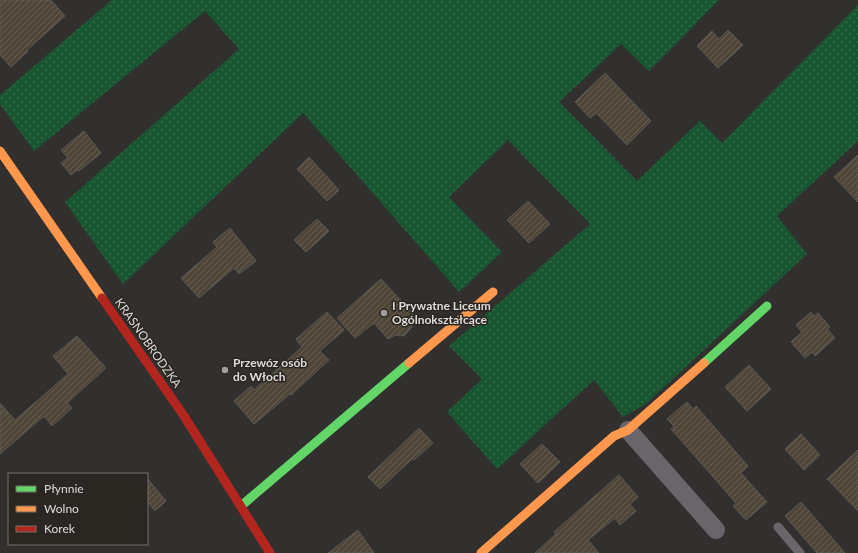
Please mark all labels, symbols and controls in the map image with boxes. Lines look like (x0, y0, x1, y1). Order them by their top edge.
street label: KRASNOBRODZKA (112, 295, 185, 391)
place label: I Prywatne Liceum Ogólnokształcące (392, 298, 491, 327)
marker: I Prywatne Liceum Ogólnokształcące (379, 308, 389, 318)
place label: Przewóz osób do Włoch (233, 355, 307, 384)
marker: Przewóz osób do Włoch (220, 365, 230, 375)
legend (8, 473, 148, 545)
text: Płynnie (44, 481, 84, 496)
text: Wolno (44, 501, 79, 516)
text: Korek (44, 521, 76, 536)

